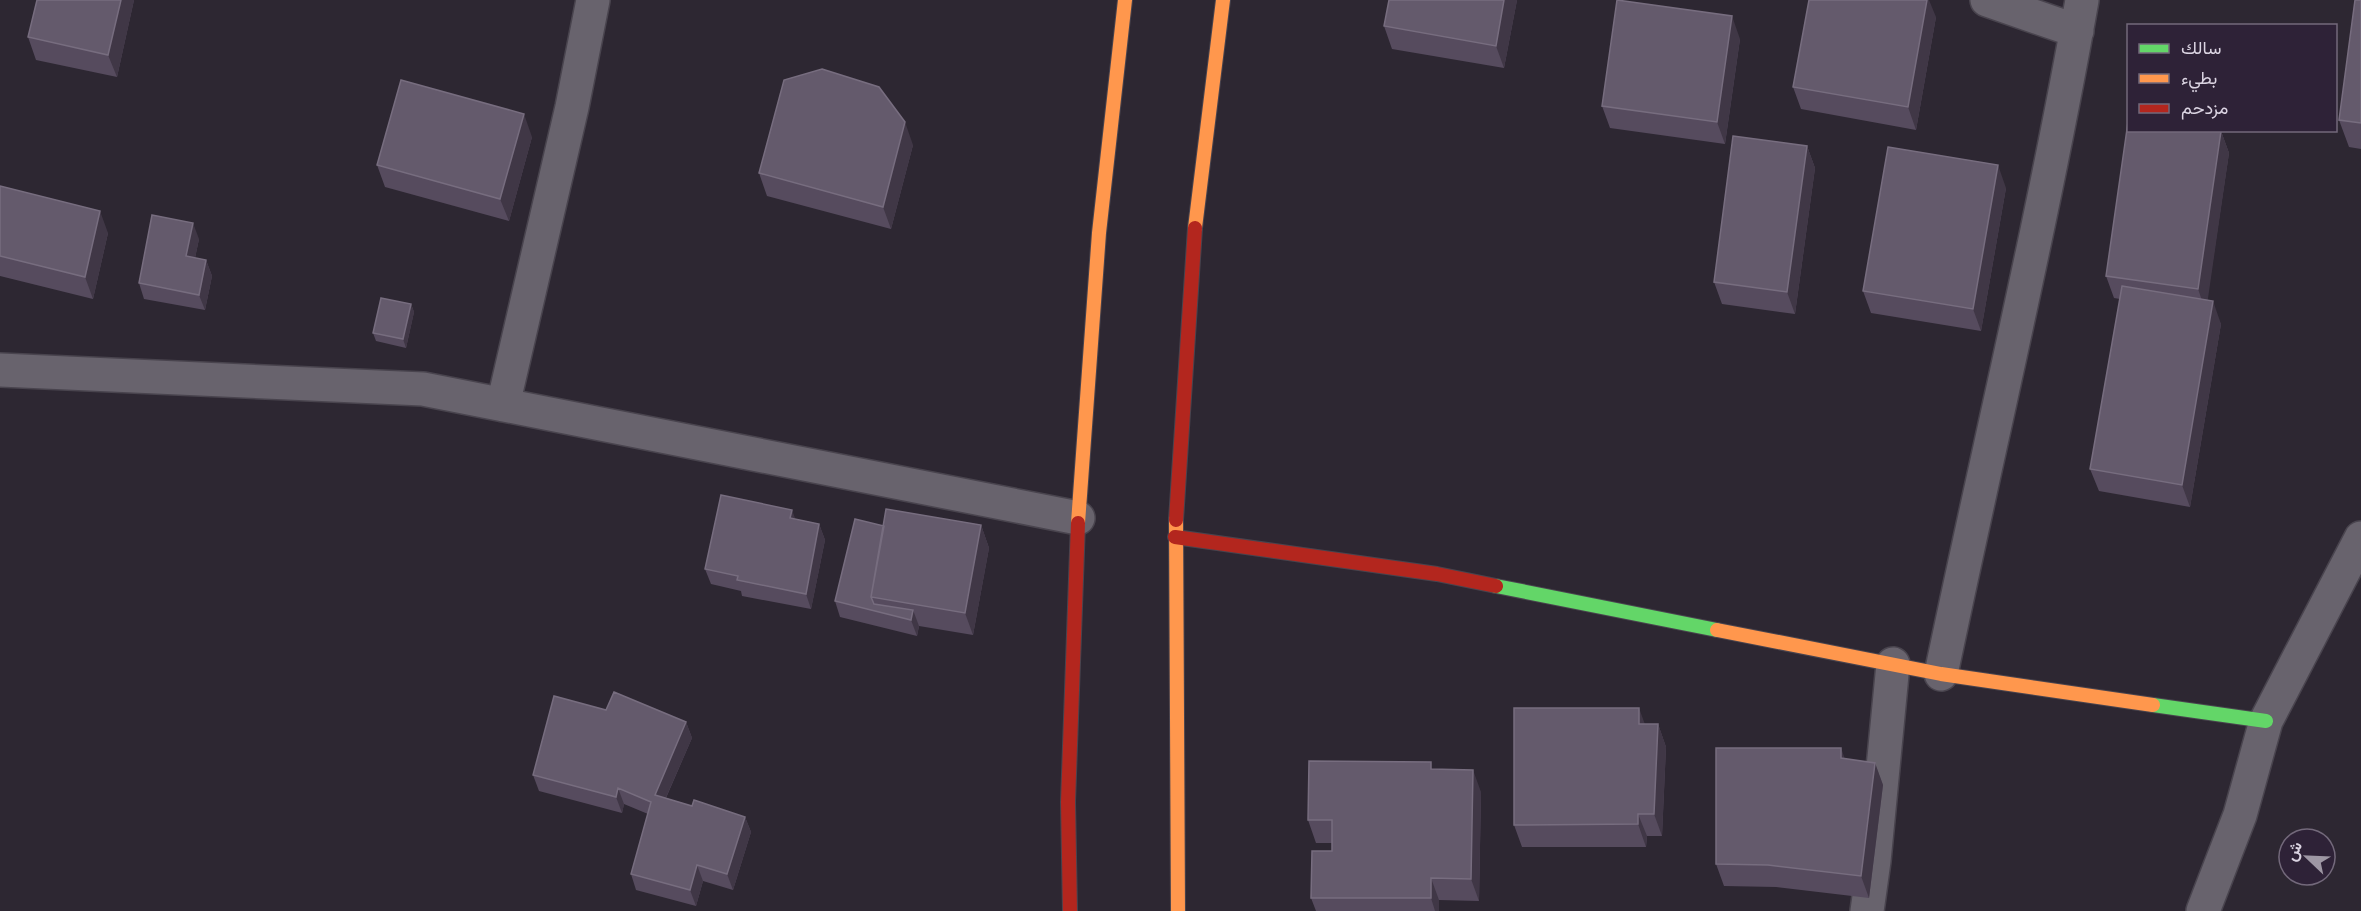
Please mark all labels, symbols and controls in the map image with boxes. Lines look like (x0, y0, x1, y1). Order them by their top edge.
legend (2127, 24, 2337, 132)
text: سالك (2181, 36, 2221, 58)
text: بطيء (2181, 66, 2217, 93)
text: مزدحم (2181, 96, 2228, 120)
north arrow (2277, 827, 2337, 887)
text: ش (2280, 838, 2306, 864)

